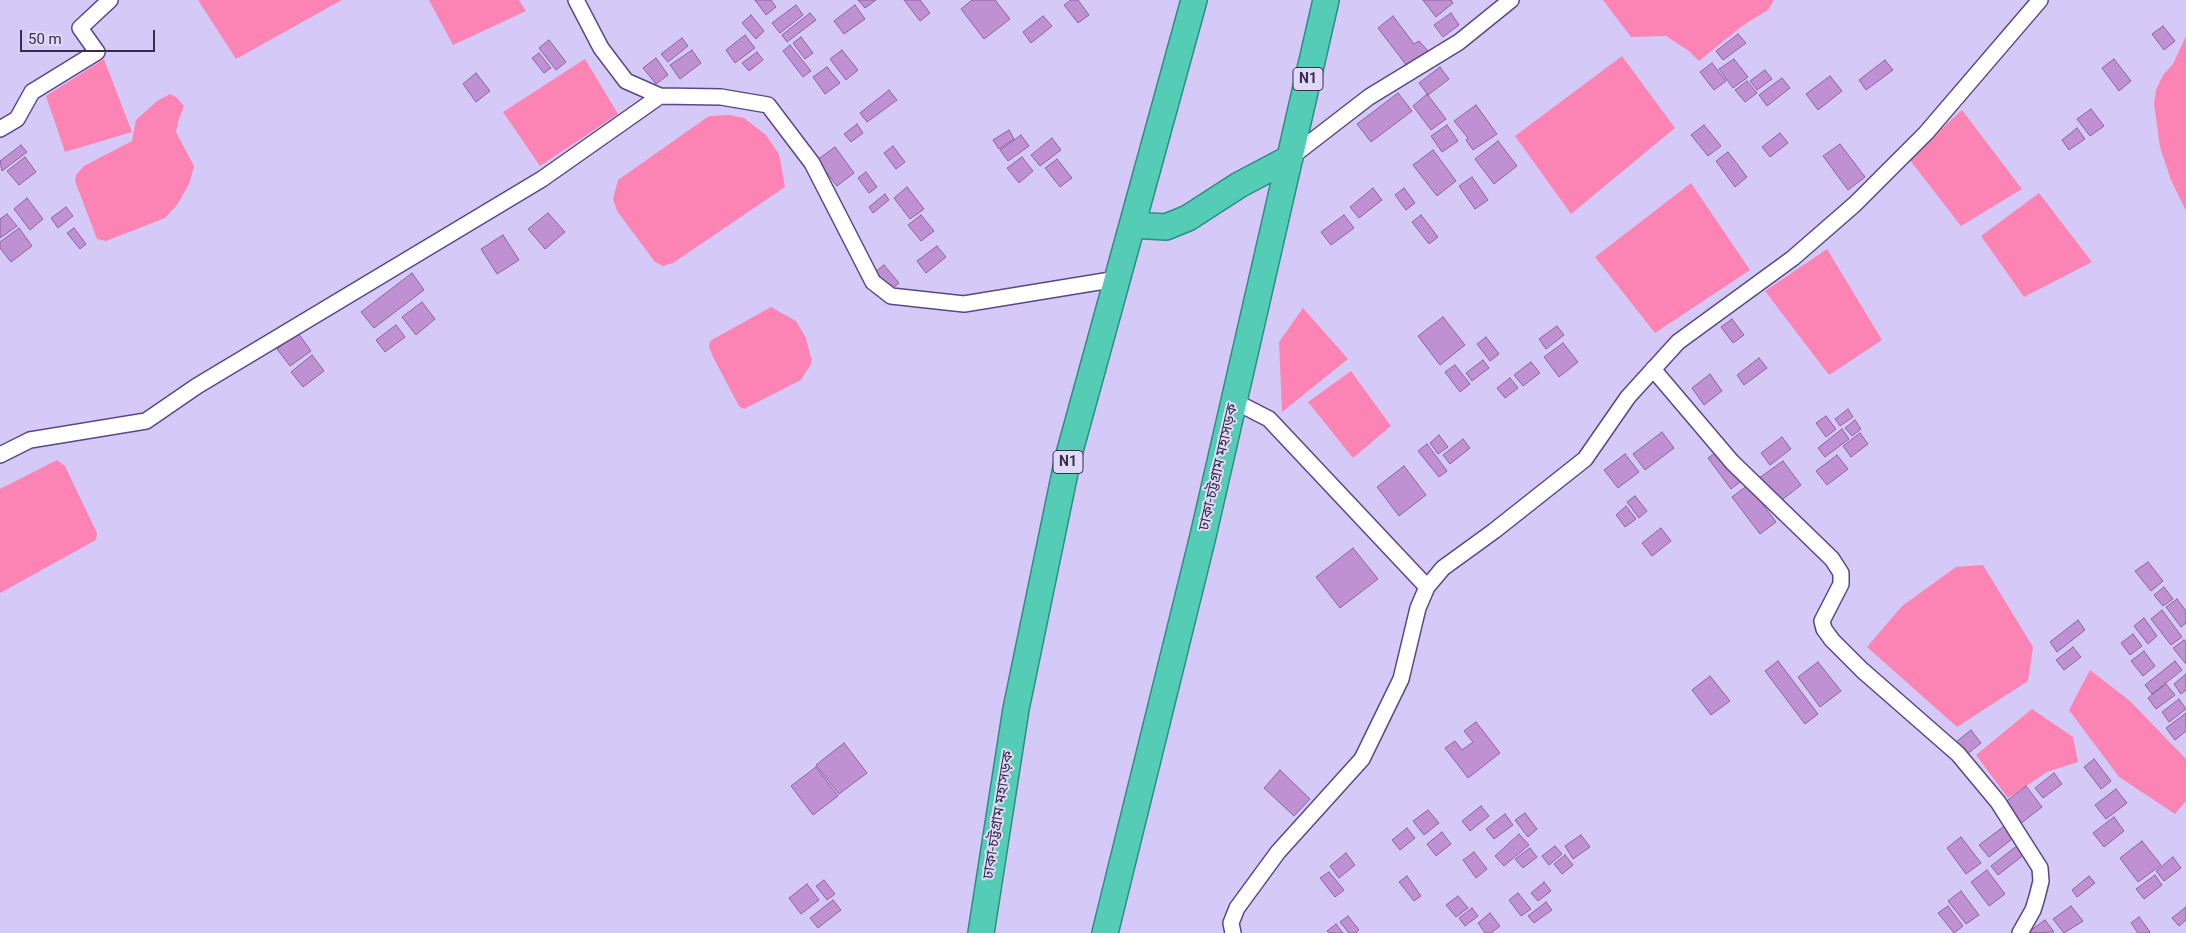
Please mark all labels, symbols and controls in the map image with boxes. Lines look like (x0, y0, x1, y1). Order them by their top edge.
scale bar (22, 20, 158, 52)
text: 50 m (28, 30, 62, 48)
road number: N1 (1293, 68, 1323, 90)
street label: ঢাকা-চট্টগ্রাম মহাসড়ক (1196, 402, 1242, 532)
road number: N1 (1053, 451, 1083, 474)
street label: ঢাকা-চট্টগ্রাম মহাসড়ক (980, 750, 1018, 880)

